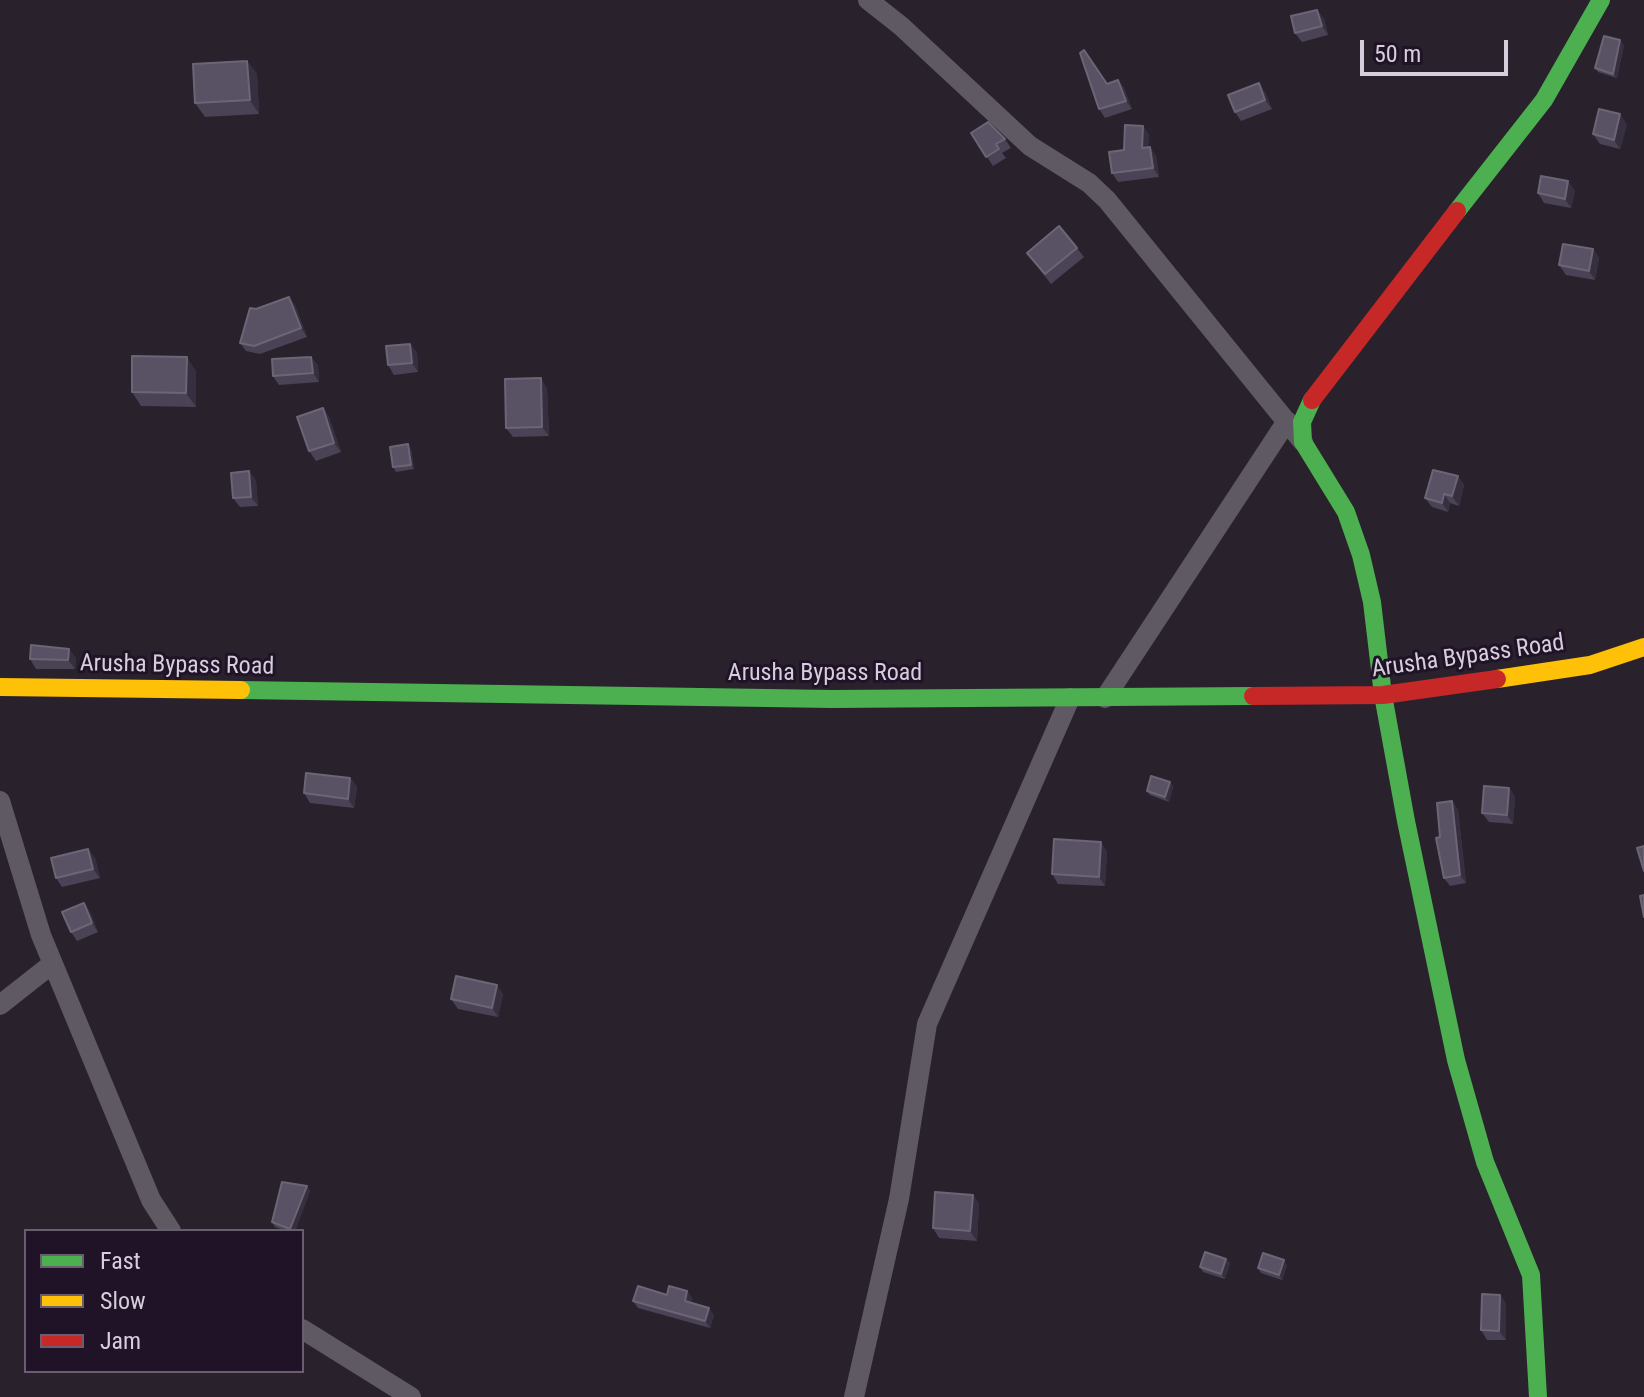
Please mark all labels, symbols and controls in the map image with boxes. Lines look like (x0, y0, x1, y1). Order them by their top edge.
scale bar (1364, 24, 1512, 74)
text: 50 m (1374, 40, 1421, 68)
street label: Arusha Bypass Road (1370, 629, 1566, 685)
street label: Arusha Bypass Road (80, 650, 274, 682)
street label: Arusha Bypass Road (728, 660, 922, 688)
legend (24, 1229, 304, 1373)
text: Fast (100, 1247, 141, 1275)
text: Slow (100, 1287, 146, 1315)
text: Jam (100, 1327, 141, 1355)

